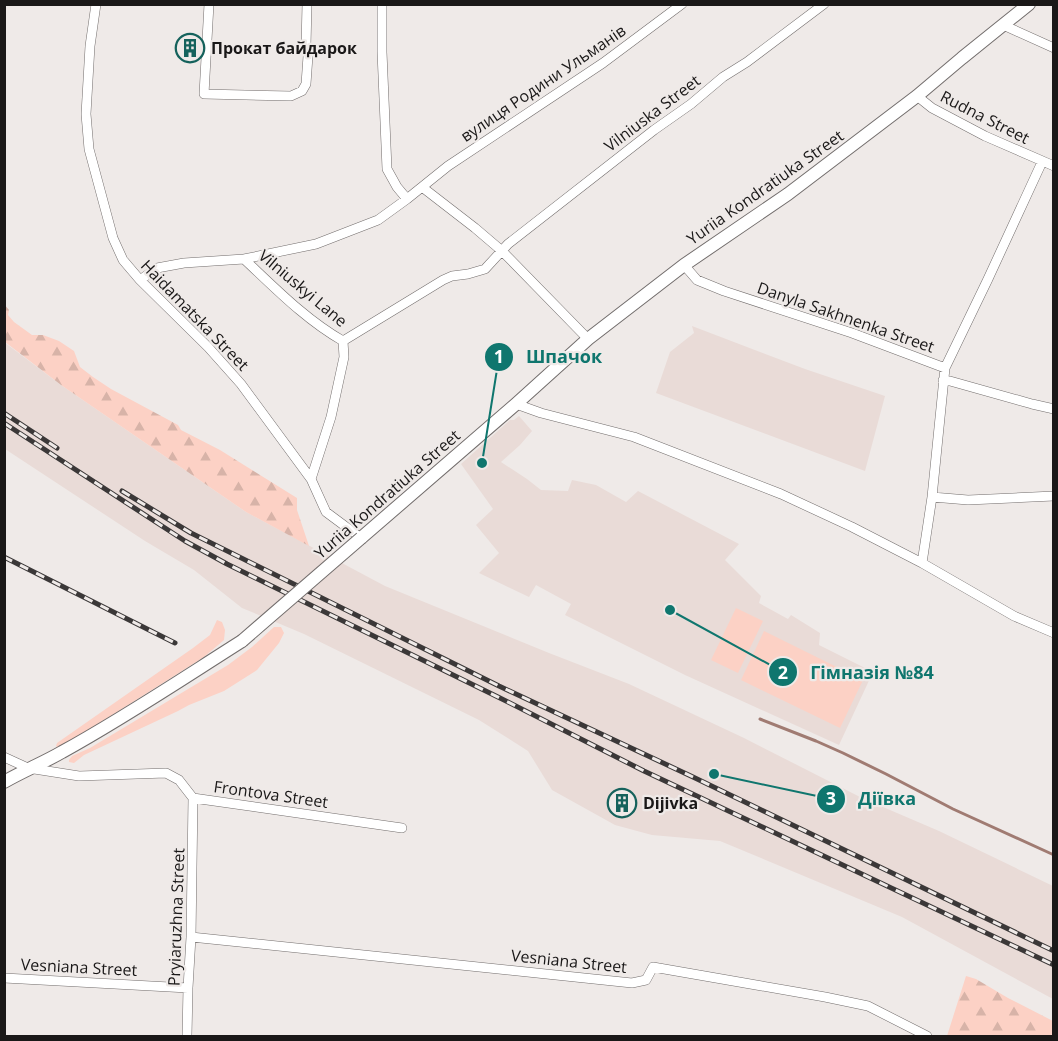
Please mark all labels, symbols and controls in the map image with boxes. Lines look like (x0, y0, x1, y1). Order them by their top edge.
street label: вулиця Родини Ульманів (456, 19, 630, 147)
building icon: Прокат байдарок (174, 32, 206, 64)
place label: Прокат байдарок (211, 37, 357, 59)
street label: Vilniuska Street (599, 69, 705, 156)
street label: Rudna Street (937, 85, 1033, 149)
street label: Yuriia Kondratiuka Street (682, 124, 848, 250)
street label: Vilniuskyi Lane (254, 244, 352, 332)
street label: Haidamatska Street (136, 255, 254, 376)
street label: Danyla Sakhnenka Street (754, 276, 938, 358)
callout: Шпачок (484, 339, 614, 375)
text: 1 (494, 344, 504, 368)
text: Шпачок (526, 344, 603, 368)
street label: Yuriia Kondratiuka Street (309, 424, 465, 564)
callout: Гімназія №84 (768, 654, 946, 690)
text: 2 (778, 660, 788, 684)
text: Гімназія №84 (810, 660, 934, 684)
street label: Frontova Street (212, 775, 330, 813)
callout: Діївка (816, 781, 928, 817)
text: 3 (826, 786, 836, 810)
text: Діївка (858, 786, 916, 810)
building icon: Dijivka (606, 787, 638, 819)
place label: Dijivka (643, 792, 698, 814)
street label: Pryiaruzhna Street (163, 847, 189, 987)
street label: Vesniana Street (510, 944, 628, 978)
street label: Vesniana Street (20, 953, 138, 981)

